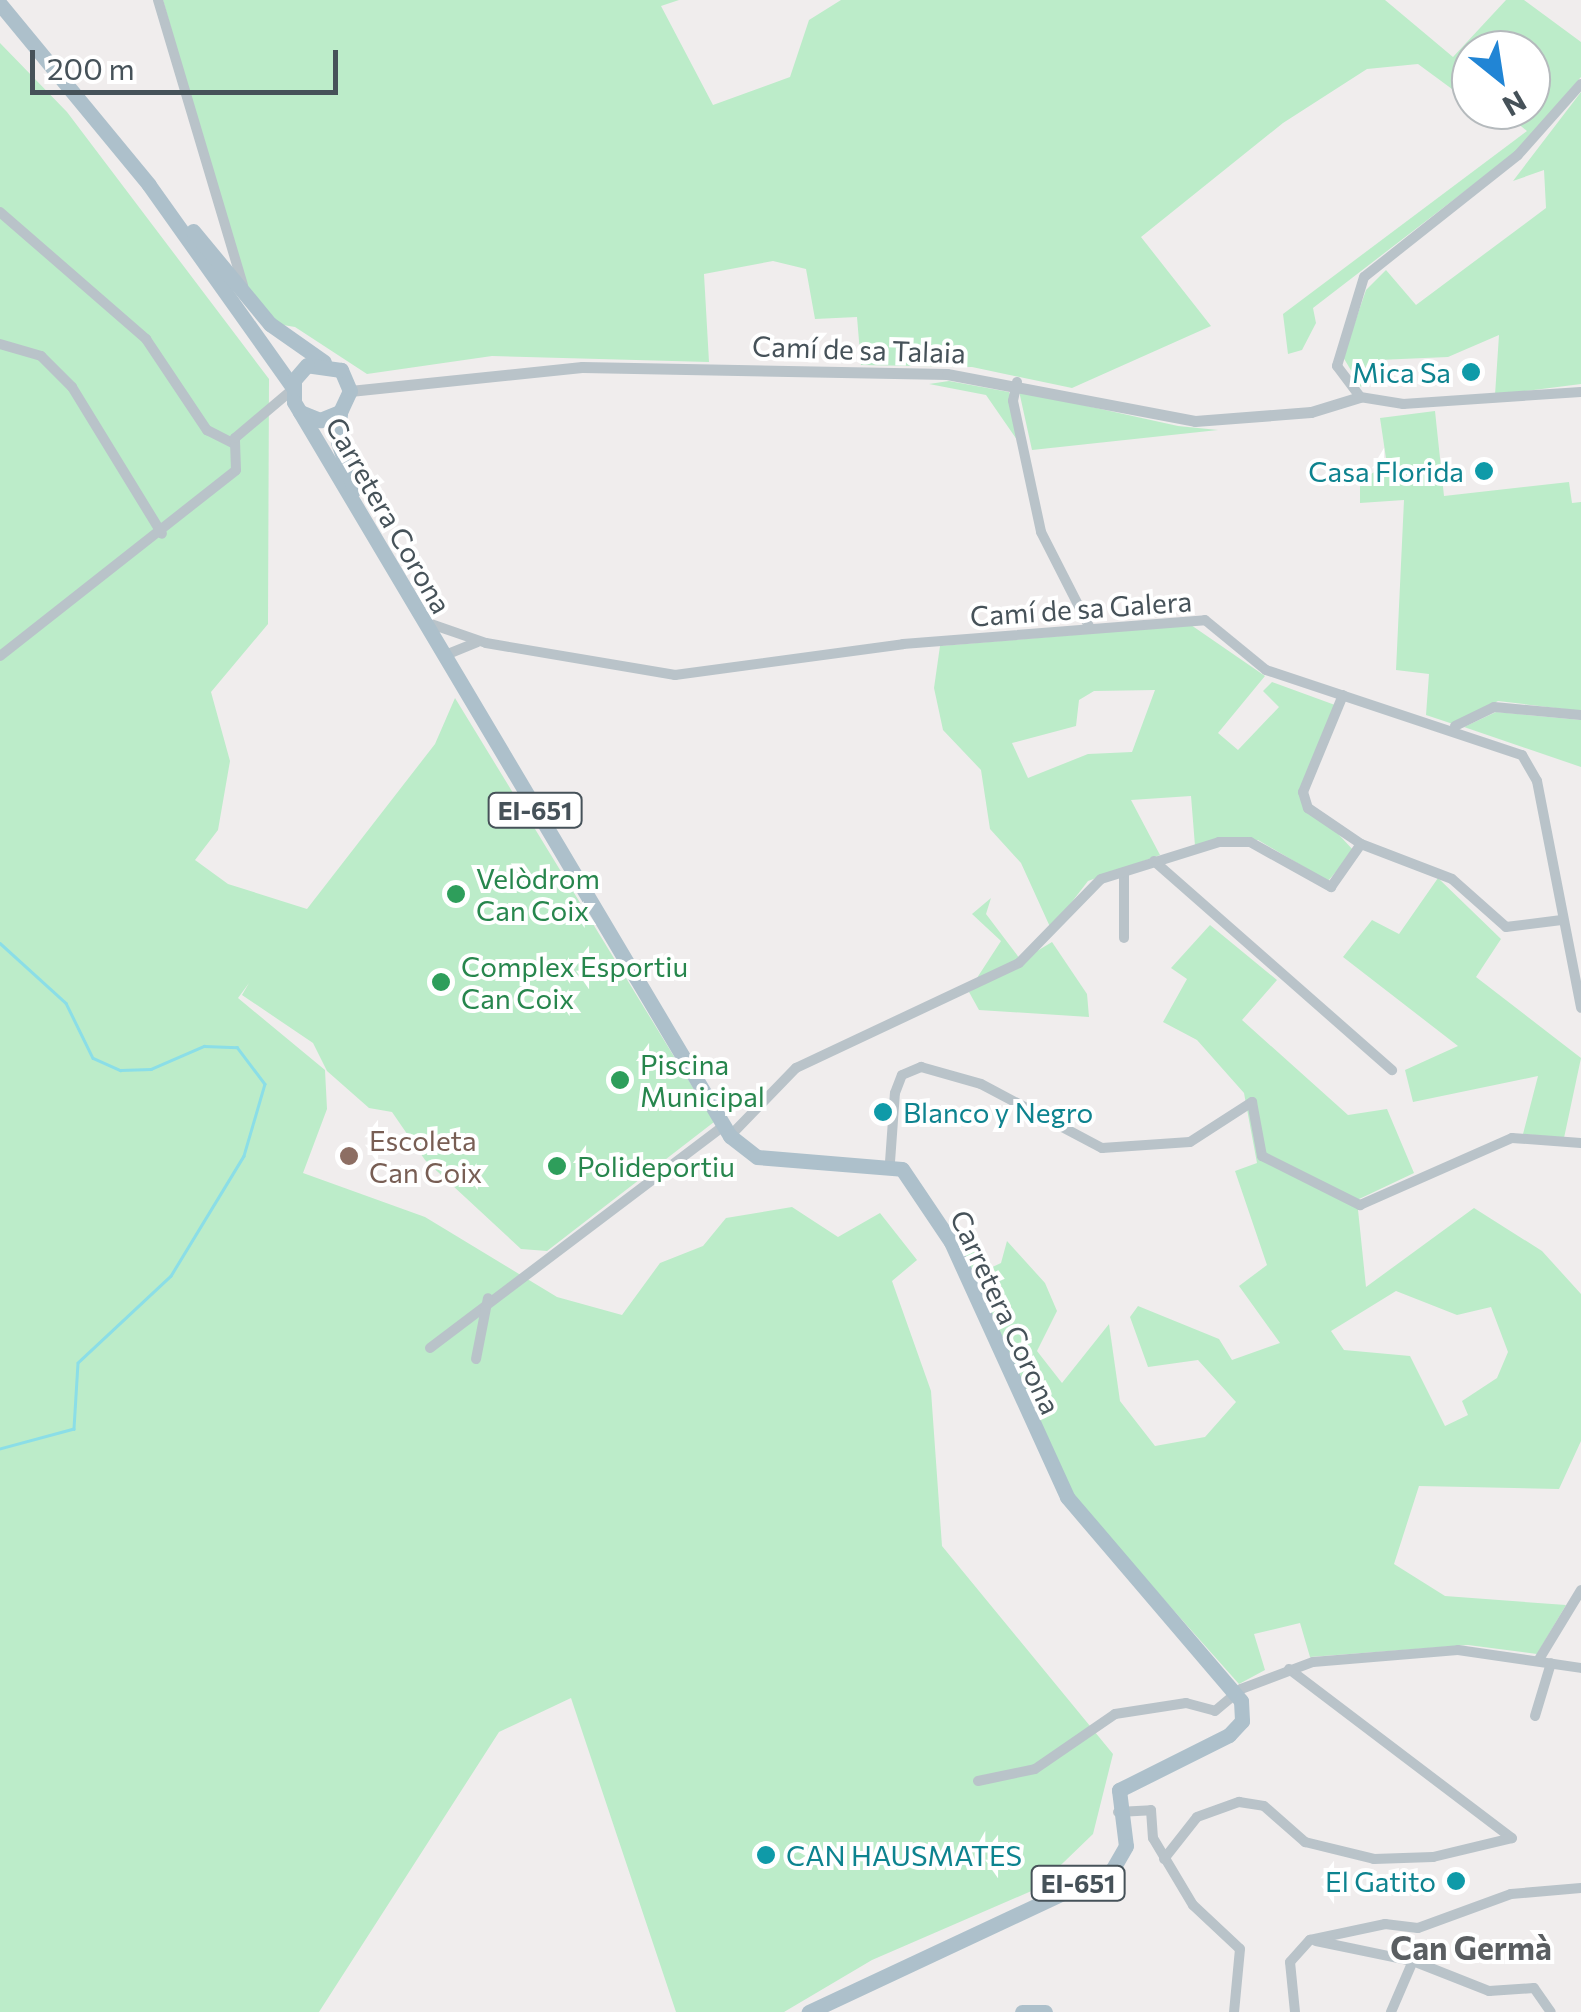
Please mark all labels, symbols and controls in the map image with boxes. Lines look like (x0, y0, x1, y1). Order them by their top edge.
scale bar (35, 30, 342, 92)
north arrow (1451, 30, 1551, 130)
text: 200 m (47, 49, 135, 86)
text: N (1497, 84, 1533, 124)
street label: Camí de sa Talaia (752, 328, 966, 370)
place label: Mica Sa (1352, 355, 1451, 389)
marker: Mica Sa (1460, 361, 1482, 383)
street label: Carretera Corona (319, 411, 459, 619)
place label: Casa Florida (1308, 454, 1464, 488)
marker: Casa Florida (1473, 460, 1495, 482)
street label: Camí de sa Galera (969, 583, 1193, 633)
road number: EI-651 (488, 790, 582, 830)
place label: Velòdrom Can Coix (476, 861, 600, 927)
marker: Velòdrom Can Coix (445, 883, 467, 905)
place label: Complex Esportiu Can Coix (461, 949, 688, 1015)
marker: Complex Esportiu Can Coix (430, 971, 452, 993)
place label: Piscina Municipal (640, 1047, 765, 1113)
marker: Piscina Municipal (609, 1069, 631, 1091)
place label: Blanco y Negro (903, 1095, 1093, 1129)
marker: Blanco y Negro (872, 1101, 894, 1123)
place label: Escoleta Can Coix (369, 1123, 482, 1189)
marker: Escoleta Can Coix (338, 1145, 360, 1167)
place label: Polideportiu (577, 1149, 735, 1183)
marker: Polideportiu (546, 1155, 568, 1177)
street label: Carretera Corona (944, 1205, 1068, 1419)
place label: CAN HAUSMATES (786, 1838, 1022, 1872)
marker: CAN HAUSMATES (755, 1844, 777, 1866)
road number: EI-651 (1030, 1863, 1126, 1903)
place label: El Gatito (1325, 1864, 1436, 1898)
marker: El Gatito (1445, 1870, 1467, 1892)
district label: Can Germà (1390, 1928, 1552, 1966)

